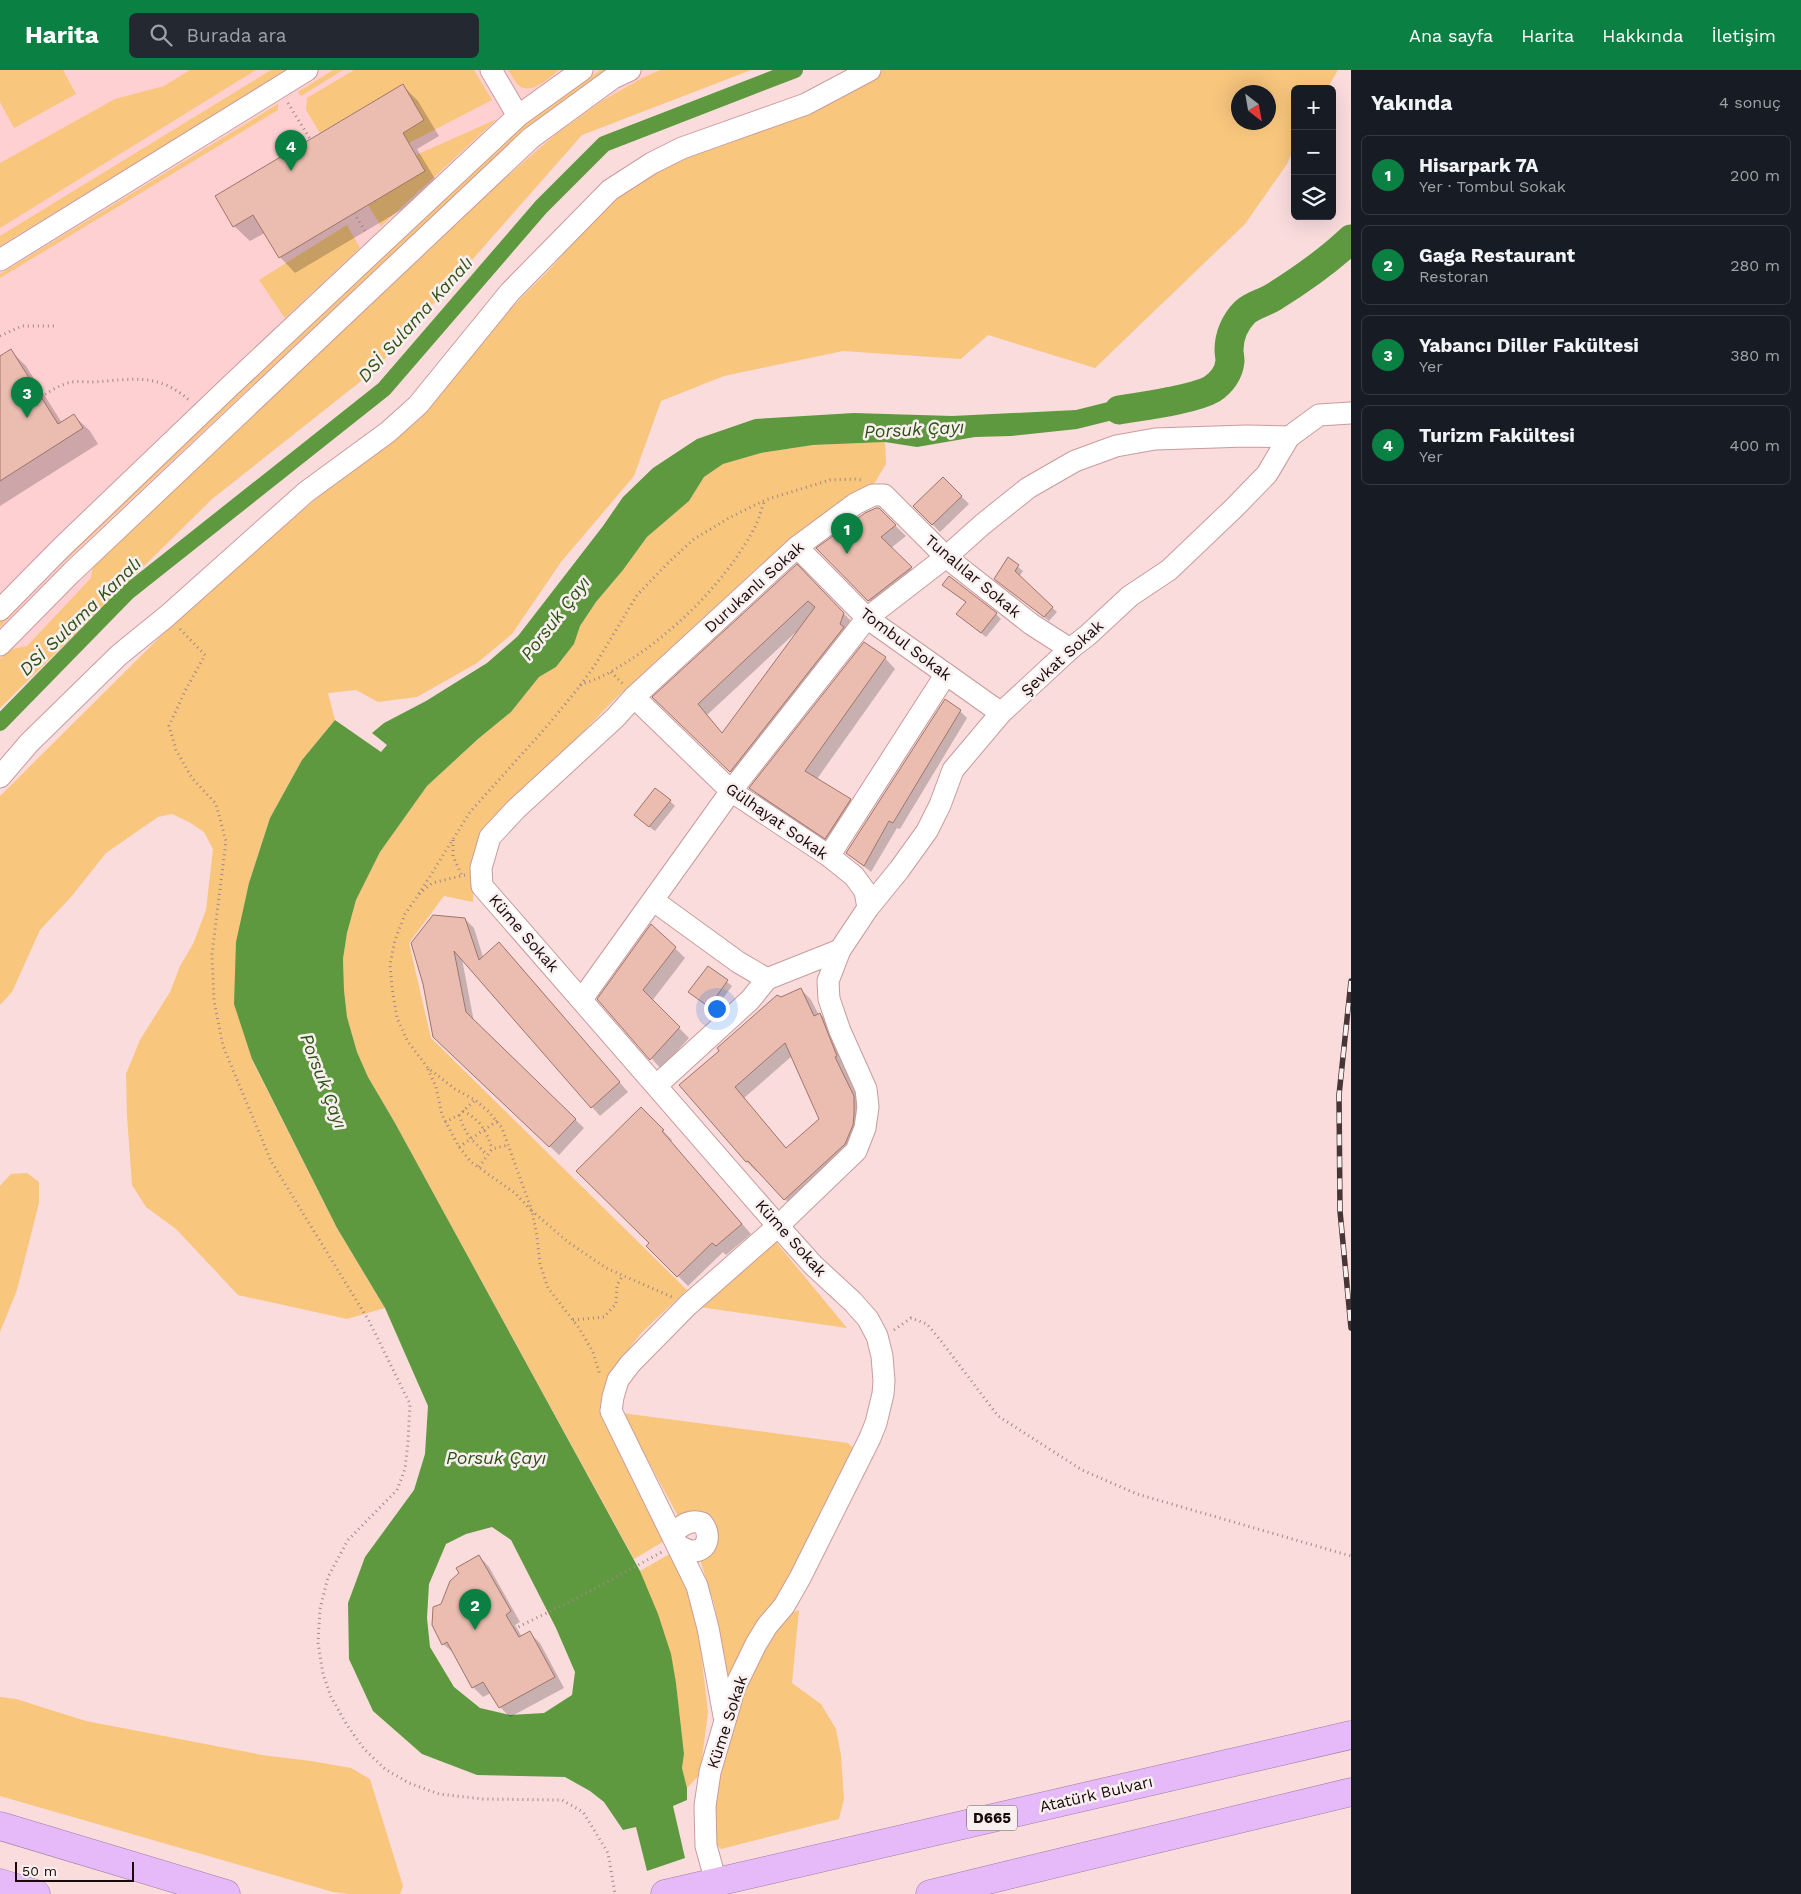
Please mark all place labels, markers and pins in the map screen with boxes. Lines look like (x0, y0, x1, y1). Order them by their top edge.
pin: 4 (275, 130, 307, 171)
pin: 3 (11, 377, 43, 418)
pin: 1 (831, 513, 863, 554)
pin: 2 (459, 1589, 491, 1630)

